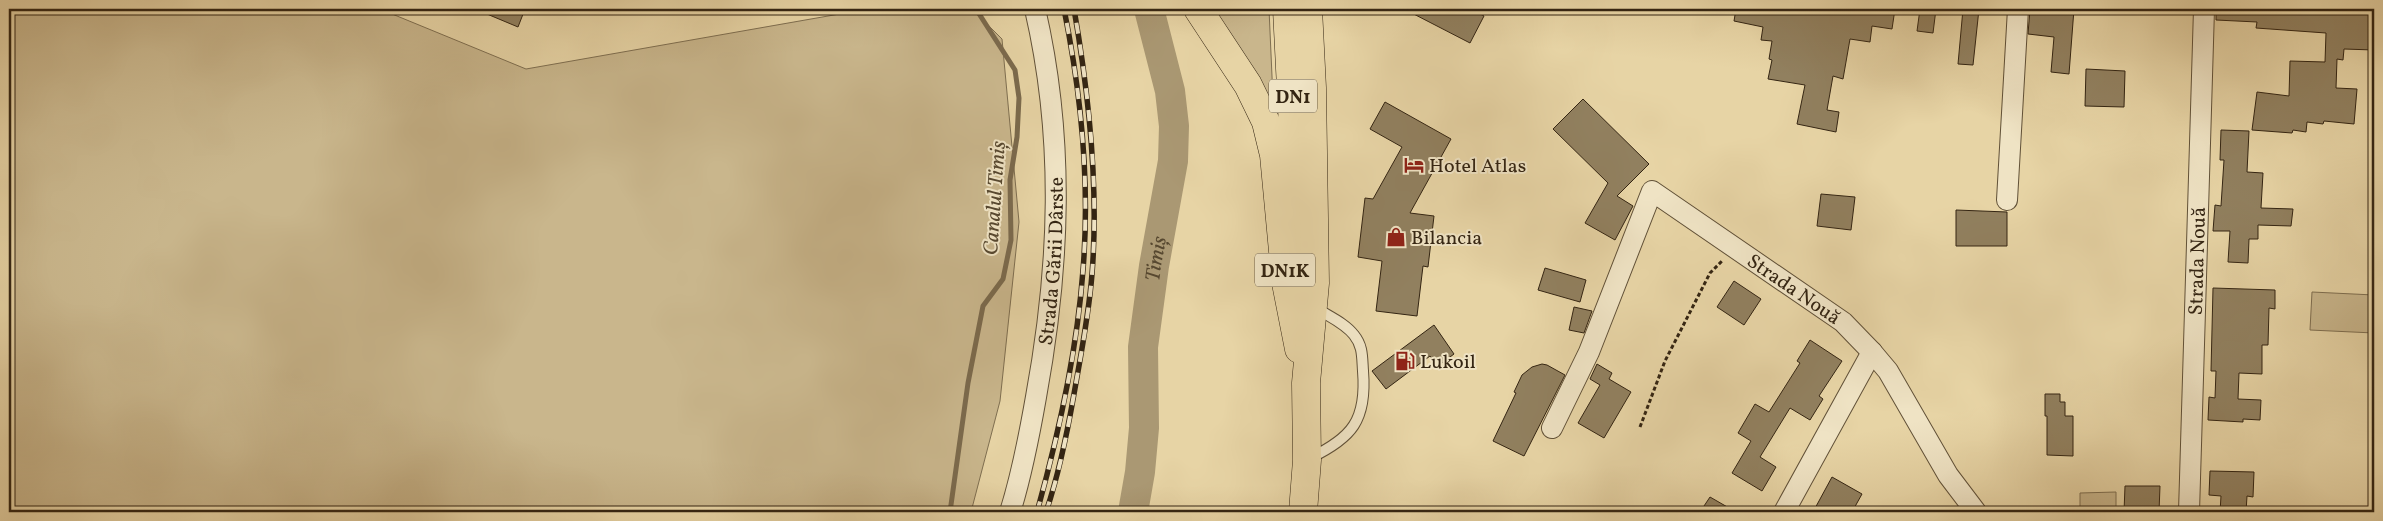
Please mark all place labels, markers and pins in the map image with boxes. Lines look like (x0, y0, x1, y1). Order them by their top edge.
place label: Hotel Atlas (1429, 153, 1526, 181)
hotel icon: Hotel Atlas (1403, 154, 1425, 176)
place label: Bilancia (1411, 225, 1482, 253)
shop icon: Bilancia (1385, 226, 1407, 248)
place label: Lukoil (1420, 349, 1476, 377)
fuel station icon: Lukoil (1394, 350, 1416, 372)

